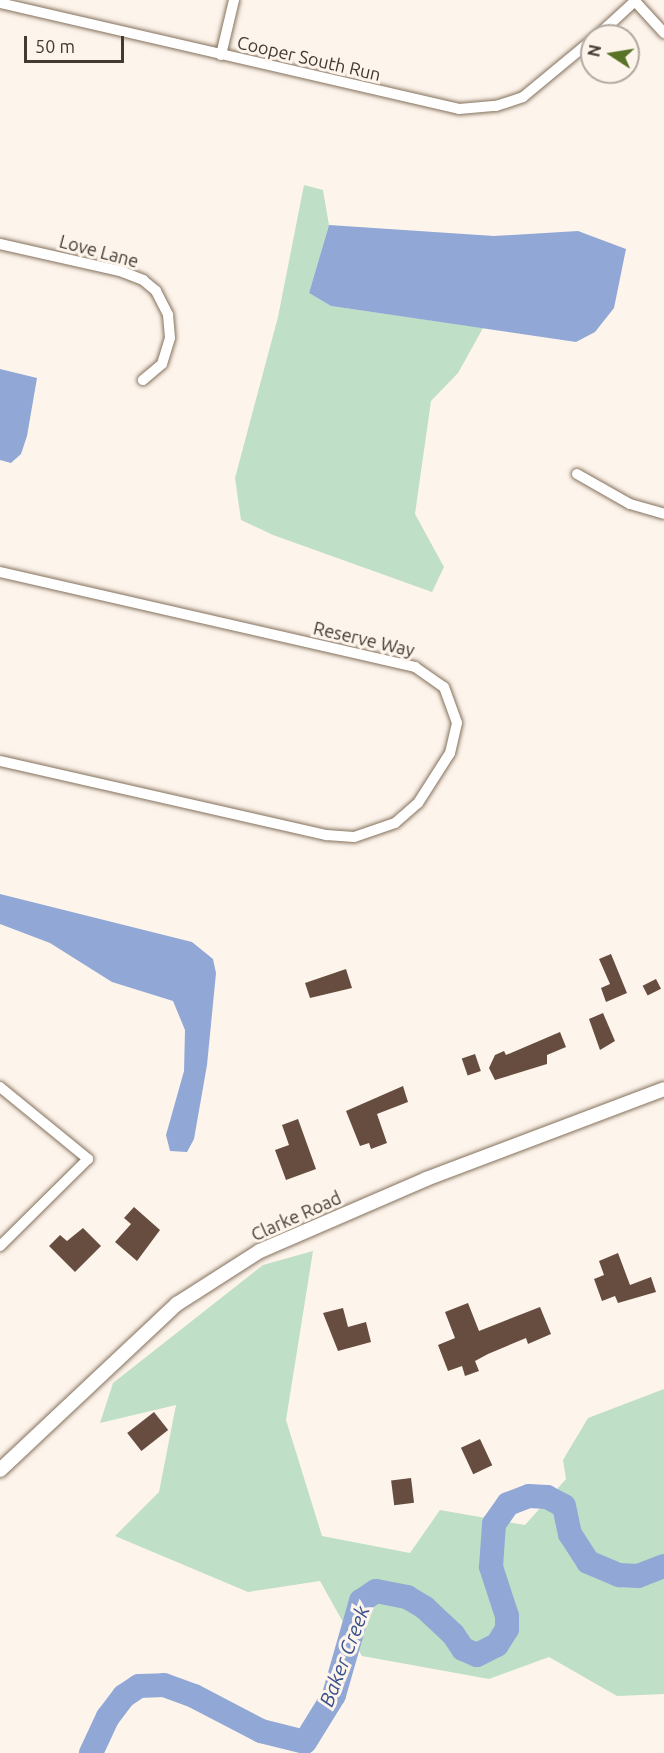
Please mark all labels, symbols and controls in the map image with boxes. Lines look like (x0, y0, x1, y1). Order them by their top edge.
scale bar (27, 24, 128, 62)
north arrow (580, 24, 640, 84)
street label: Cooper South Run (235, 31, 383, 85)
text: 50 m (35, 36, 75, 56)
text: N (584, 43, 604, 58)
street label: Love Lane (57, 230, 141, 272)
street label: Reserve Way (311, 617, 417, 661)
street label: Clarke Road (248, 1187, 344, 1245)
water label: Baker Creek (314, 1602, 374, 1710)

